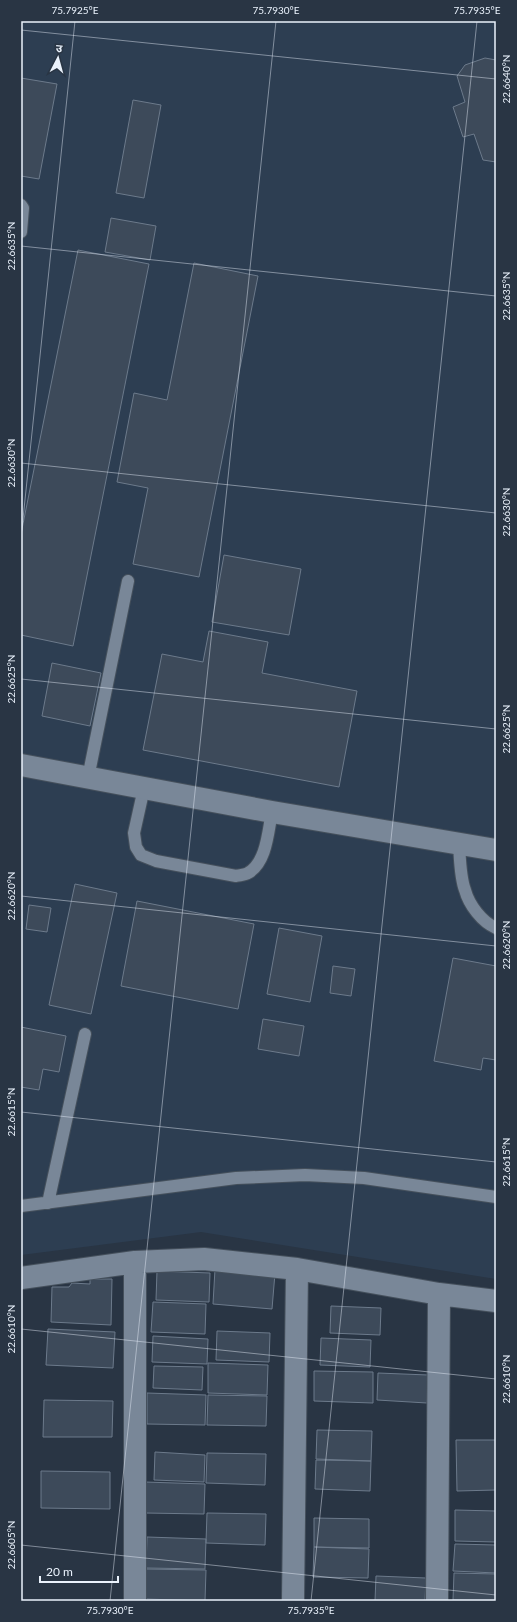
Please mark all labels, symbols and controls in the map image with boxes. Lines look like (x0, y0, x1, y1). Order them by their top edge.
text: 75.7925°E (51, 4, 99, 16)
text: 75.7930°E (252, 4, 300, 16)
text: 75.7935°E (453, 4, 501, 16)
north arrow (38, 38, 78, 78)
text: उ (55, 41, 64, 54)
text: 22.6640°N (500, 55, 512, 103)
text: 22.6635°N (5, 222, 17, 270)
text: 22.6635°N (500, 272, 512, 320)
text: 22.6630°N (5, 439, 17, 487)
text: 22.6630°N (500, 488, 512, 536)
text: 22.6625°N (5, 655, 17, 703)
text: 22.6625°N (500, 705, 512, 753)
text: 22.6620°N (5, 872, 17, 920)
text: 22.6620°N (500, 921, 512, 969)
text: 22.6615°N (5, 1088, 17, 1136)
text: 22.6615°N (500, 1138, 512, 1186)
text: 22.6610°N (5, 1305, 17, 1353)
text: 22.6610°N (500, 1355, 512, 1403)
text: 22.6605°N (5, 1521, 17, 1569)
scale bar (40, 1558, 118, 1584)
text: 20 m (46, 1564, 73, 1579)
text: 75.7930°E (86, 1604, 134, 1616)
text: 75.7935°E (287, 1604, 335, 1616)

